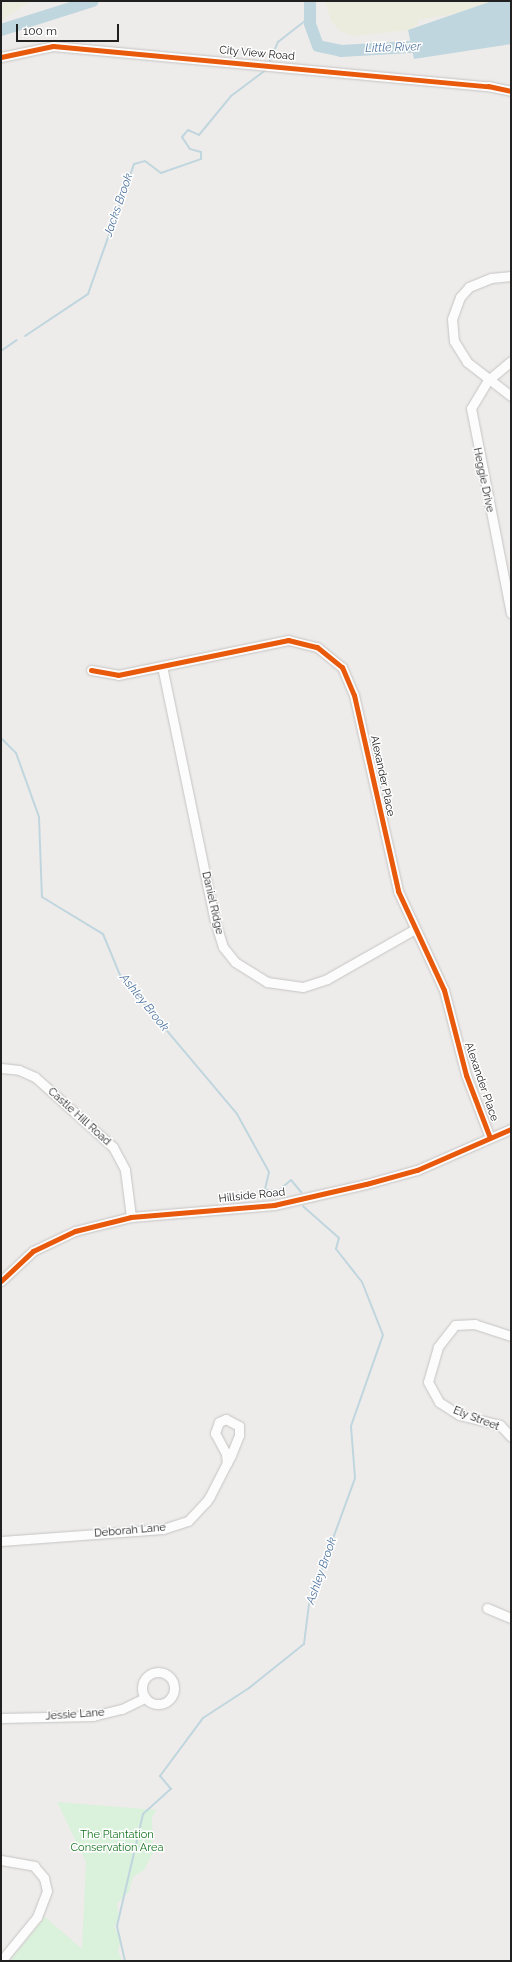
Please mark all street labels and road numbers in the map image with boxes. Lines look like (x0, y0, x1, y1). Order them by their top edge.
street label: City View Road (218, 44, 296, 64)
street label: Heggie Drive (470, 446, 496, 514)
street label: Alexander Place (367, 734, 397, 818)
street label: Daniel Ridge (198, 870, 226, 936)
street label: Alexander Place (461, 1041, 501, 1123)
street label: Castle Hill Road (45, 1085, 113, 1149)
street label: Hillside Road (218, 1186, 286, 1206)
street label: Ely Street (451, 1404, 501, 1434)
street label: Deborah Lane (94, 1521, 166, 1541)
street label: Jessie Lane (45, 1706, 105, 1724)

